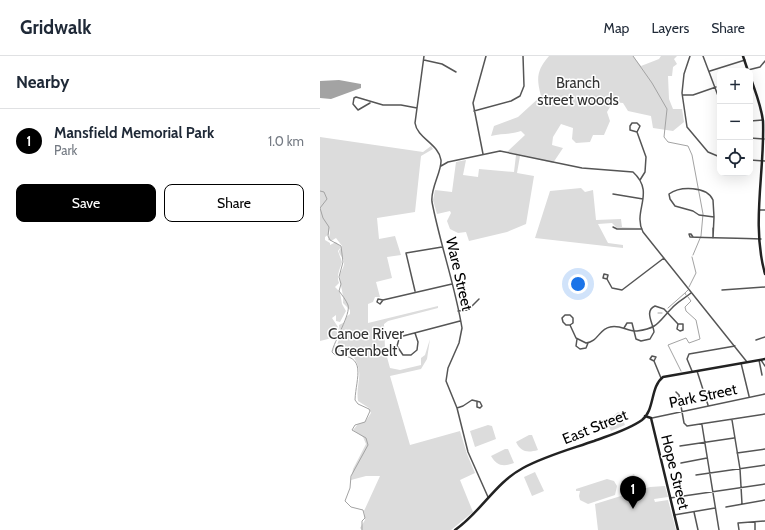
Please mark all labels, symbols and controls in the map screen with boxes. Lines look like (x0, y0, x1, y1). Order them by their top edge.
text: Gridwalk (20, 16, 92, 39)
text: Map (604, 19, 629, 37)
text: Layers (651, 19, 689, 37)
text: Share (711, 19, 745, 37)
map controls (717, 68, 753, 176)
button: + (717, 68, 753, 104)
text: Nearby (16, 72, 69, 92)
park label: Branch street woods (537, 74, 619, 109)
button: − (717, 104, 753, 140)
text: Mansfield Memorial Park (54, 124, 214, 142)
text: 1 (27, 133, 31, 149)
text: 1.0 km (268, 133, 304, 149)
button: locate (717, 140, 753, 176)
text: Park (54, 142, 77, 158)
button: Save (16, 184, 156, 222)
button: Share (164, 184, 304, 222)
street label: Ware Street (442, 235, 476, 313)
your location (568, 274, 588, 294)
park label: Canoe River Greenbelt (328, 325, 404, 360)
street label: Park Street (667, 380, 739, 412)
street label: East Street (560, 406, 630, 448)
street label: Hope Street (657, 433, 693, 511)
pin: 1 (620, 476, 646, 509)

